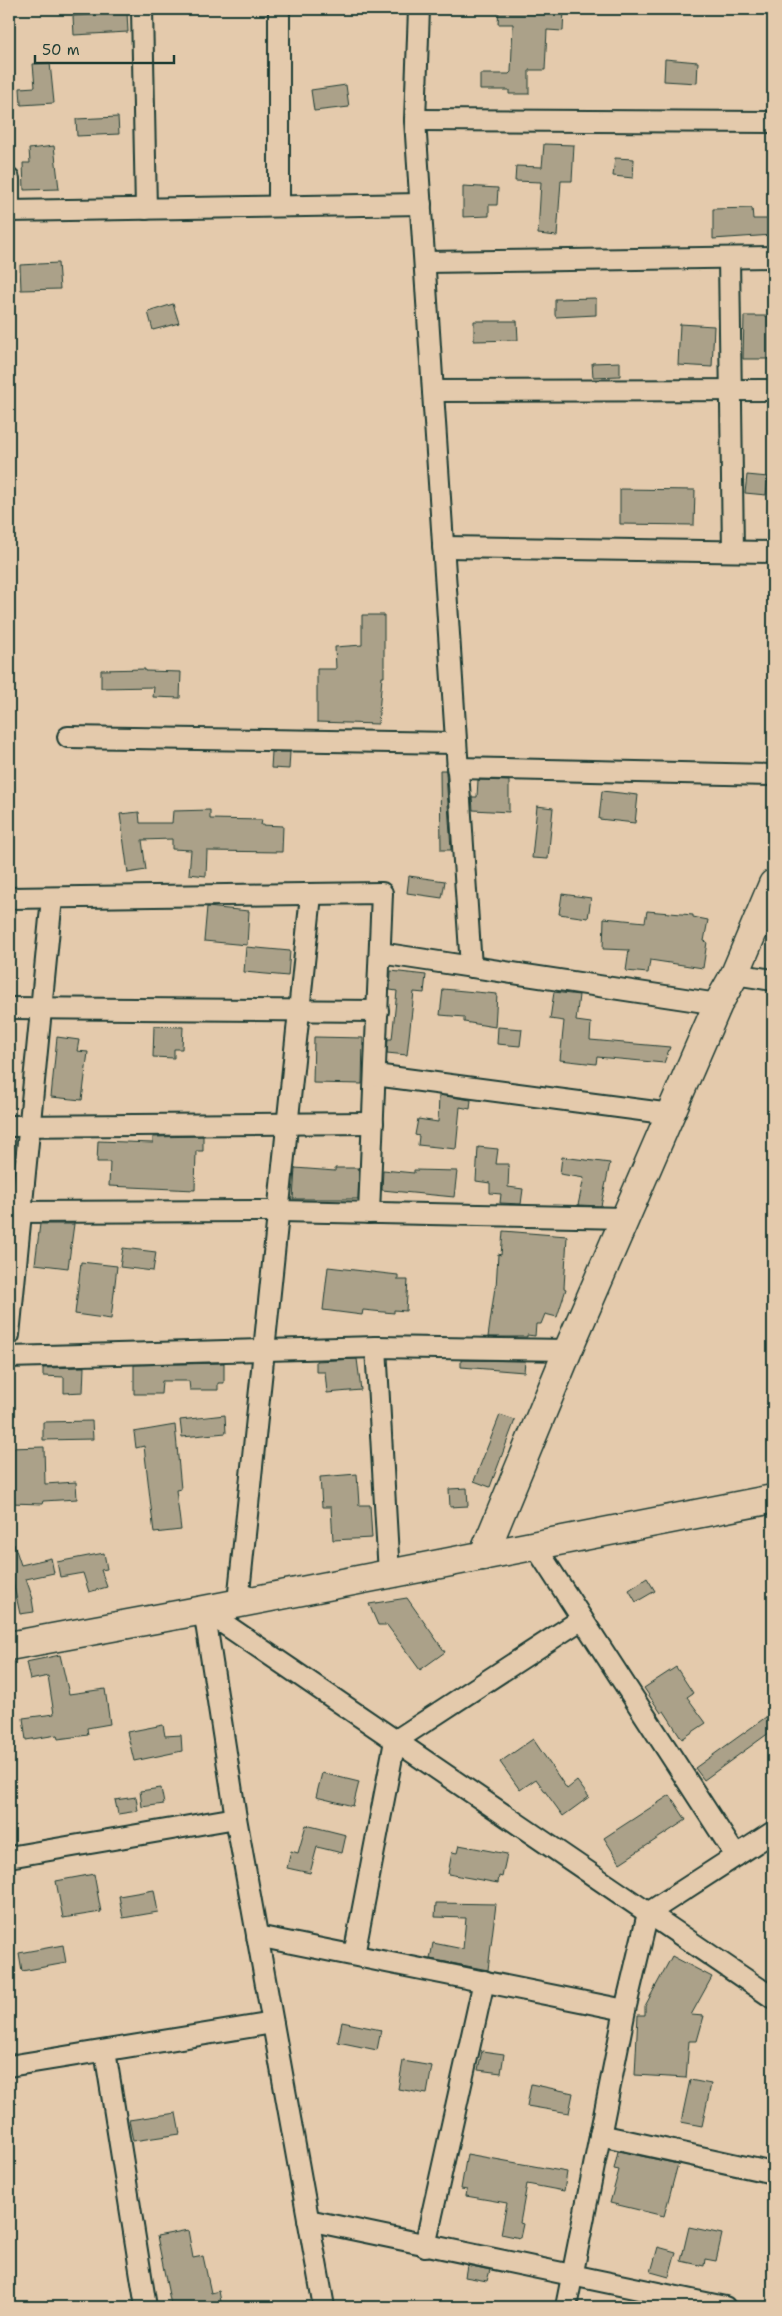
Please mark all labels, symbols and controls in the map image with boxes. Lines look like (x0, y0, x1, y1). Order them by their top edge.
scale bar (35, 32, 174, 64)
text: 50 m (42, 40, 80, 60)

